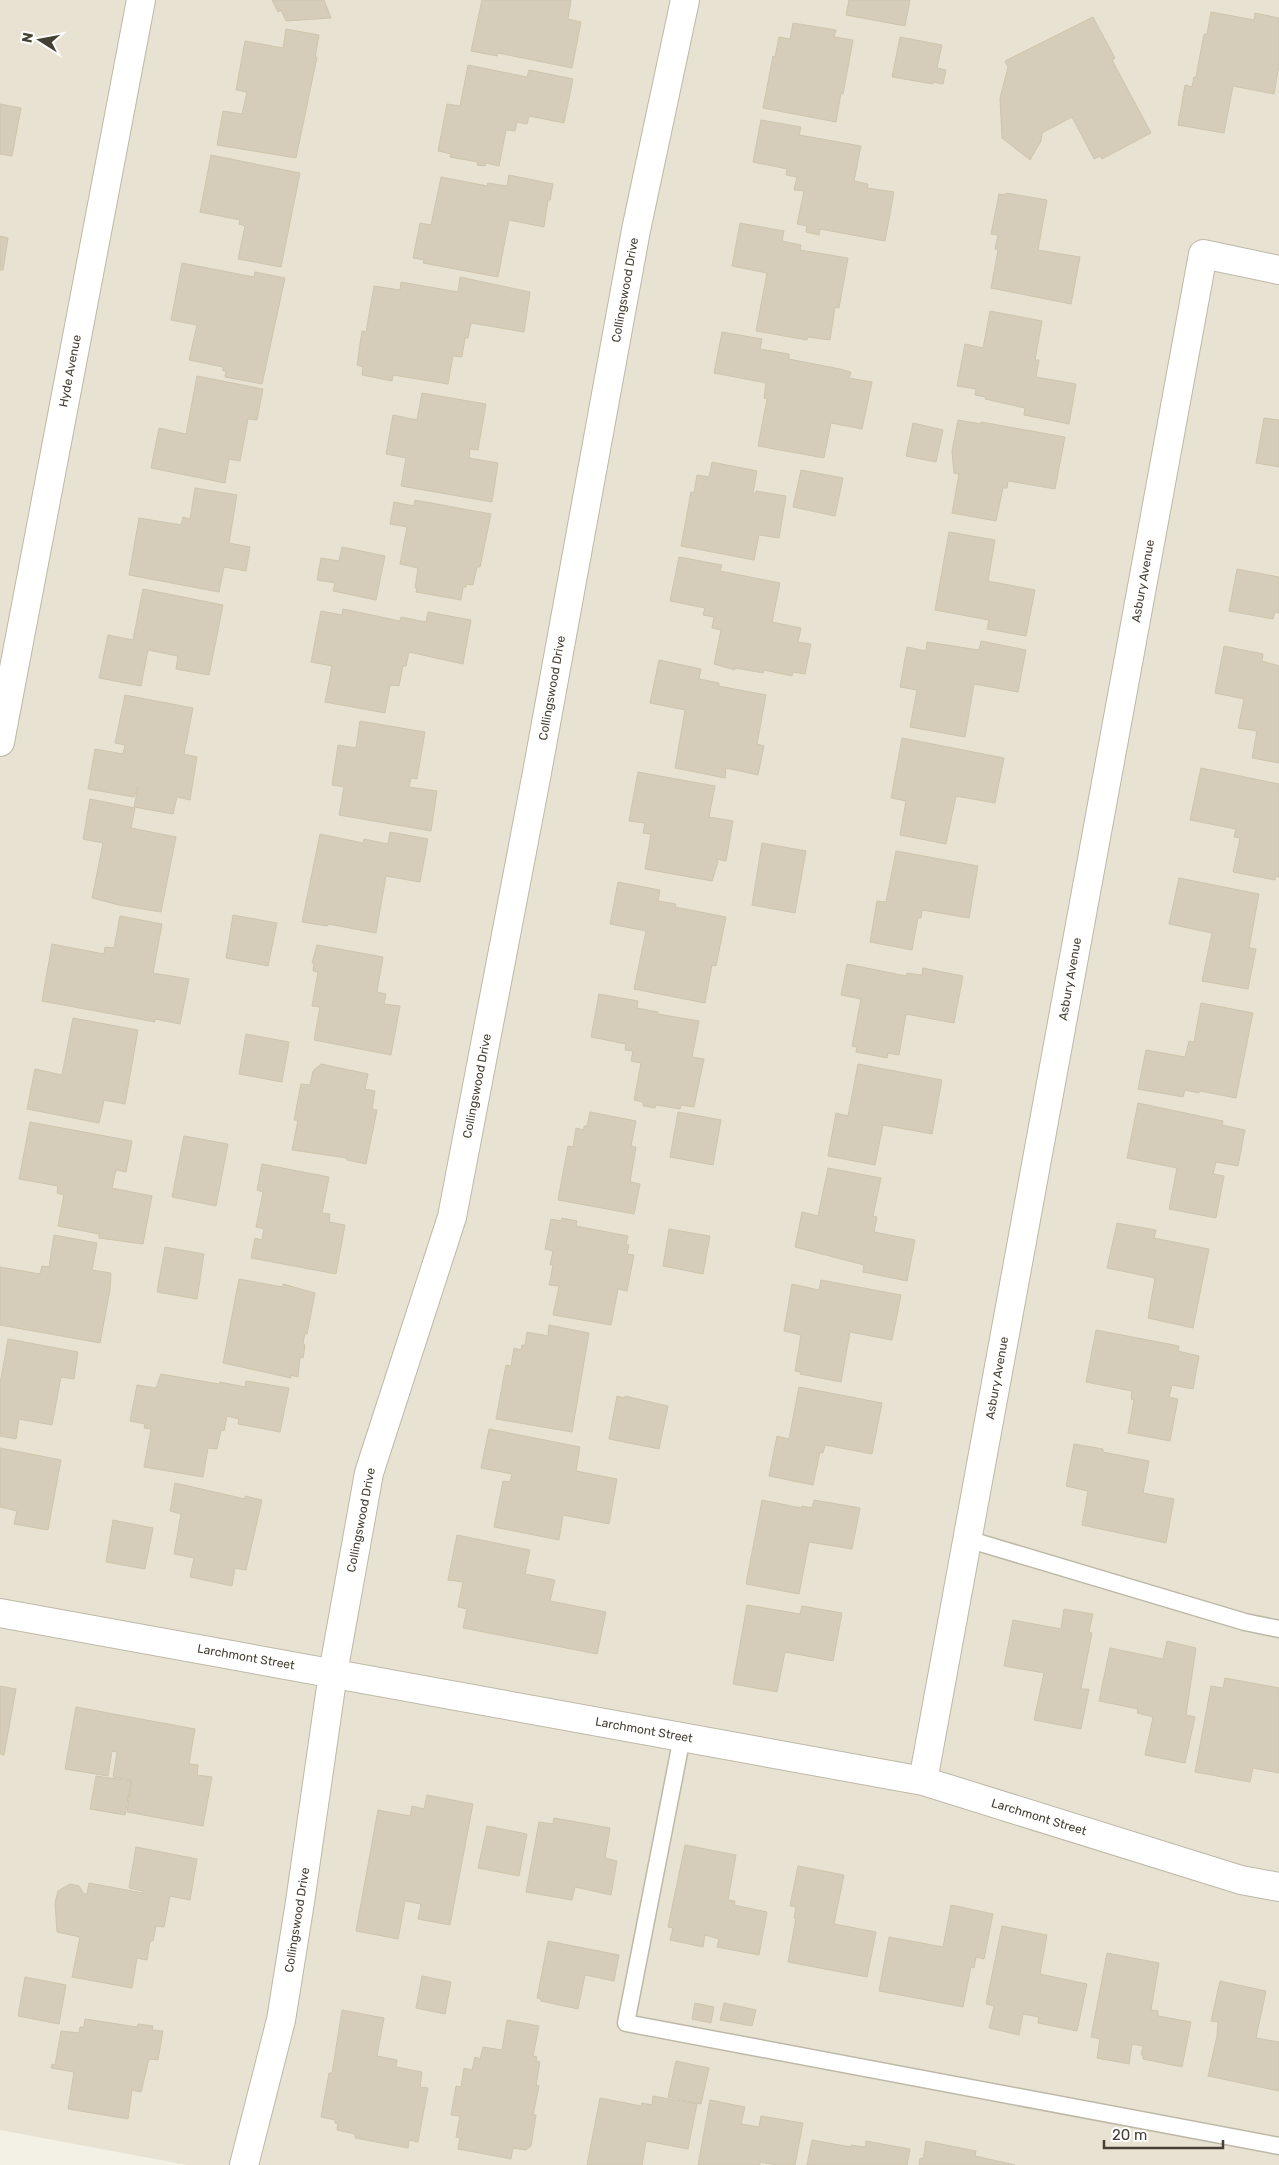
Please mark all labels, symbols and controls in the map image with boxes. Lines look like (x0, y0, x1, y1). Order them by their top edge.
north arrow (15, 15, 65, 65)
text: N (18, 31, 37, 44)
street label: Collingswood Drive (609, 236, 641, 344)
street label: Hyde Avenue (56, 333, 84, 408)
street label: Asbury Avenue (1129, 538, 1157, 624)
street label: Collingswood Drive (536, 634, 568, 742)
street label: Asbury Avenue (1056, 936, 1084, 1022)
street label: Collingswood Drive (460, 1032, 494, 1139)
street label: Asbury Avenue (983, 1335, 1011, 1421)
street label: Collingswood Drive (344, 1466, 378, 1573)
street label: Larchmont Street (196, 1642, 296, 1673)
street label: Larchmont Street (594, 1715, 694, 1746)
street label: Larchmont Street (990, 1796, 1089, 1838)
street label: Collingswood Drive (282, 1866, 312, 1974)
scale bar (1104, 2118, 1223, 2150)
text: 20 m (1112, 2126, 1147, 2144)

